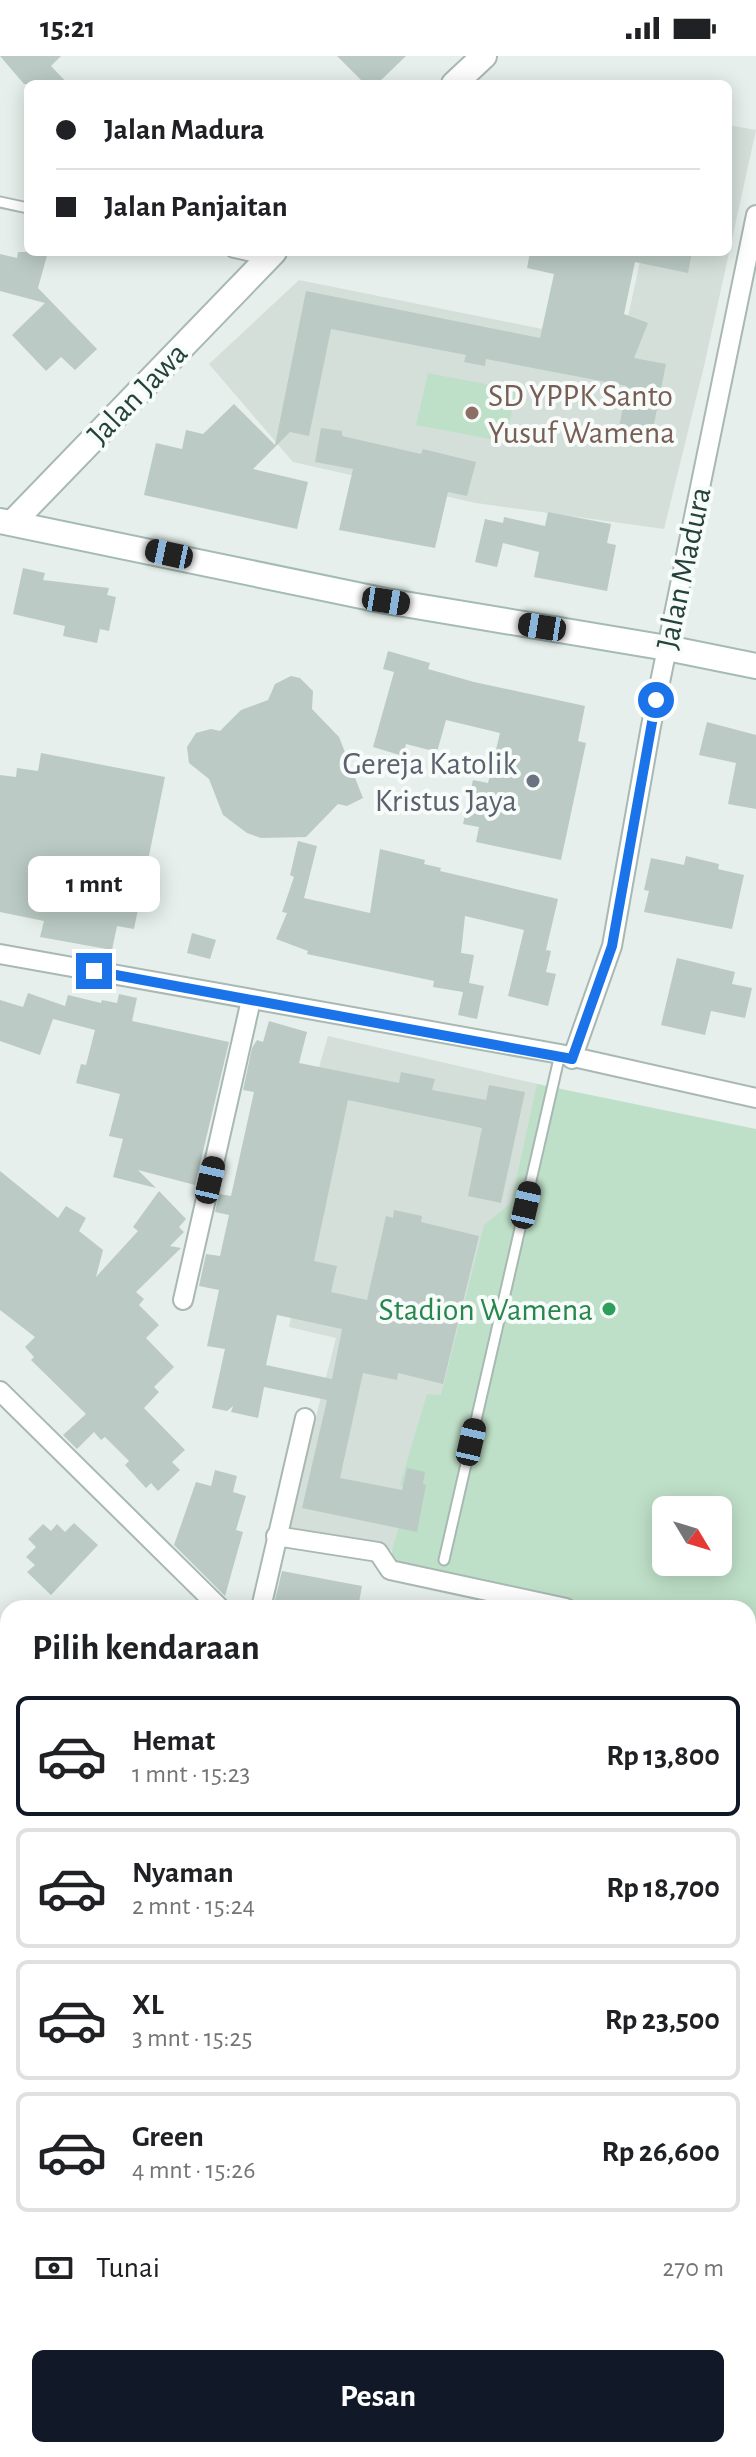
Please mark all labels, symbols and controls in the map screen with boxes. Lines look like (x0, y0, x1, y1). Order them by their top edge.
text: 15:21 (40, 13, 96, 43)
text: Jalan Madura (104, 115, 264, 145)
text: Jalan Panjaitan (104, 192, 288, 222)
street label: Jalan Jawa (82, 337, 194, 451)
place label: SD YPPK Santo Yusuf Wamena (488, 380, 675, 449)
marker: SD YPPK Santo Yusuf Wamena (463, 404, 481, 422)
street label: Jalan Madura (651, 484, 717, 652)
car (143, 537, 195, 571)
car (360, 585, 412, 617)
car (516, 611, 568, 643)
route start (638, 682, 674, 718)
place label: Gereja Katolik Kristus Jaya (342, 748, 517, 817)
marker: Gereja Katolik Kristus Jaya (524, 772, 542, 790)
callout: 1 mnt (28, 855, 160, 911)
text: 1 mnt (66, 871, 122, 897)
route end (76, 953, 112, 989)
car (193, 1154, 227, 1206)
car (509, 1179, 543, 1231)
place label: Stadion Wamena (378, 1294, 593, 1326)
marker: Stadion Wamena (600, 1300, 618, 1318)
car (454, 1416, 488, 1468)
north arrow (652, 1496, 732, 1576)
map controls (652, 1496, 732, 1576)
text: Pilih kendaraan (32, 1630, 260, 1666)
icon: car (36, 1720, 108, 1792)
text: Hemat (132, 1726, 215, 1756)
text: Rp 13,800 (606, 1741, 720, 1771)
text: 1 mnt · 15:23 (132, 1761, 250, 1787)
icon: car (36, 1852, 108, 1924)
text: Nyaman (132, 1858, 234, 1888)
text: Rp 18,700 (606, 1873, 720, 1903)
text: 2 mnt · 15:24 (132, 1893, 255, 1919)
icon: car (36, 1984, 108, 2056)
text: XL (132, 1990, 164, 2020)
text: Rp 23,500 (605, 2005, 720, 2035)
text: 3 mnt · 15:25 (132, 2025, 252, 2051)
icon: car (36, 2116, 108, 2188)
text: Green (132, 2122, 204, 2152)
text: Rp 26,600 (602, 2137, 720, 2167)
text: 4 mnt · 15:26 (132, 2157, 255, 2183)
icon: cash (32, 2246, 76, 2290)
text: Tunai (96, 2253, 160, 2283)
text: 270 m (663, 2255, 724, 2281)
button: Pesan (32, 2350, 724, 2442)

